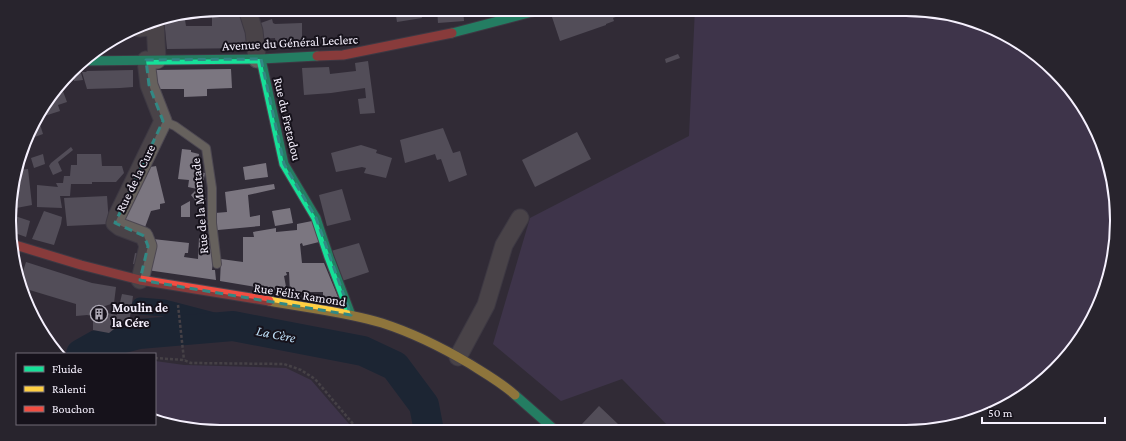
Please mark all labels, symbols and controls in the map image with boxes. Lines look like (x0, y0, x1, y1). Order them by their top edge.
street label: Avenue du Général Leclerc (222, 31, 359, 54)
street label: Rue du Fretadou (271, 76, 304, 162)
street label: Rue de la Cure (113, 142, 158, 215)
street label: Rue de la Montade (188, 157, 211, 254)
street label: Rue Félix Ramond (253, 280, 347, 309)
place label: Moulin de la Cére (112, 300, 168, 330)
building icon: Moulin de la Cére (89, 304, 109, 324)
water label: La Cère (255, 322, 298, 346)
legend (16, 353, 156, 425)
text: Fluide (52, 362, 82, 376)
text: Ralenti (52, 382, 86, 396)
scale bar (982, 399, 1105, 425)
text: Bouchon (52, 402, 95, 416)
text: 50 m (988, 406, 1013, 420)

